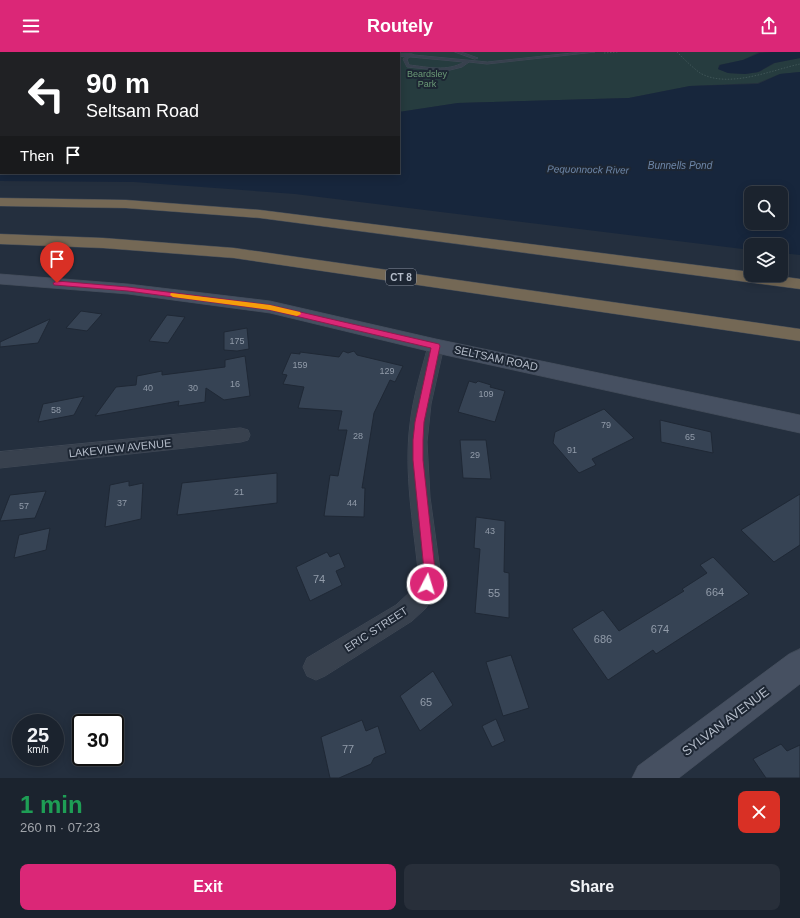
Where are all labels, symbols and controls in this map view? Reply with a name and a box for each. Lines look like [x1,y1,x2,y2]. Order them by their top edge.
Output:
icon: menu [20,15,42,37]
icon: share [758,15,780,37]
text: Routely [367,16,433,36]
icon: left [20,68,72,120]
text: 90 m [86,68,150,99]
park label: Beardsley Park [407,69,448,89]
text: Seltsam Road [86,101,199,121]
icon: arrive [62,144,84,166]
text: Then [20,147,54,164]
water label: Bunnells Pond [648,160,713,171]
water label: Pequonnock River [547,163,630,176]
map controls [744,186,788,282]
button: search [744,186,788,230]
button: layers [744,238,788,282]
pin [40,242,74,283]
icon: arrive [46,248,68,270]
road number: CT 8 [386,269,416,285]
house number: 175 [229,336,245,346]
street label: SELTSAM ROAD [453,343,539,373]
house number: 159 [292,360,308,370]
house number: 129 [379,366,395,376]
house number: 16 [230,379,240,389]
house number: 40 [143,383,153,393]
house number: 30 [188,383,198,393]
house number: 109 [478,389,494,399]
house number: 58 [51,405,61,415]
house number: 79 [601,420,611,430]
house number: 28 [353,431,363,441]
house number: 65 [685,432,695,442]
street label: LAKEVIEW AVENUE [68,437,172,459]
house number: 91 [567,445,577,455]
house number: 29 [470,450,480,460]
house number: 21 [234,487,244,497]
house number: 37 [117,498,127,508]
house number: 44 [347,498,357,508]
house number: 57 [19,501,29,511]
house number: 43 [485,526,495,536]
position arrow [406,563,448,605]
house number: 74 [313,573,325,585]
house number: 664 [706,586,724,598]
house number: 55 [488,587,500,599]
street label: ERIC STREET [342,604,410,654]
house number: 674 [651,623,669,635]
house number: 686 [594,633,612,645]
street label: SYLVAN AVENUE [679,684,772,759]
house number: 65 [420,696,432,708]
speed limit sign: 30 [72,714,124,766]
text: 25 [27,724,49,746]
house number: 77 [342,743,354,755]
text: km/h [27,744,49,755]
text: 1 min [20,791,83,818]
button: close [738,791,780,833]
text: 260 m · 07:23 [20,820,100,835]
button: Exit [20,864,396,910]
button: Share [404,864,780,910]

